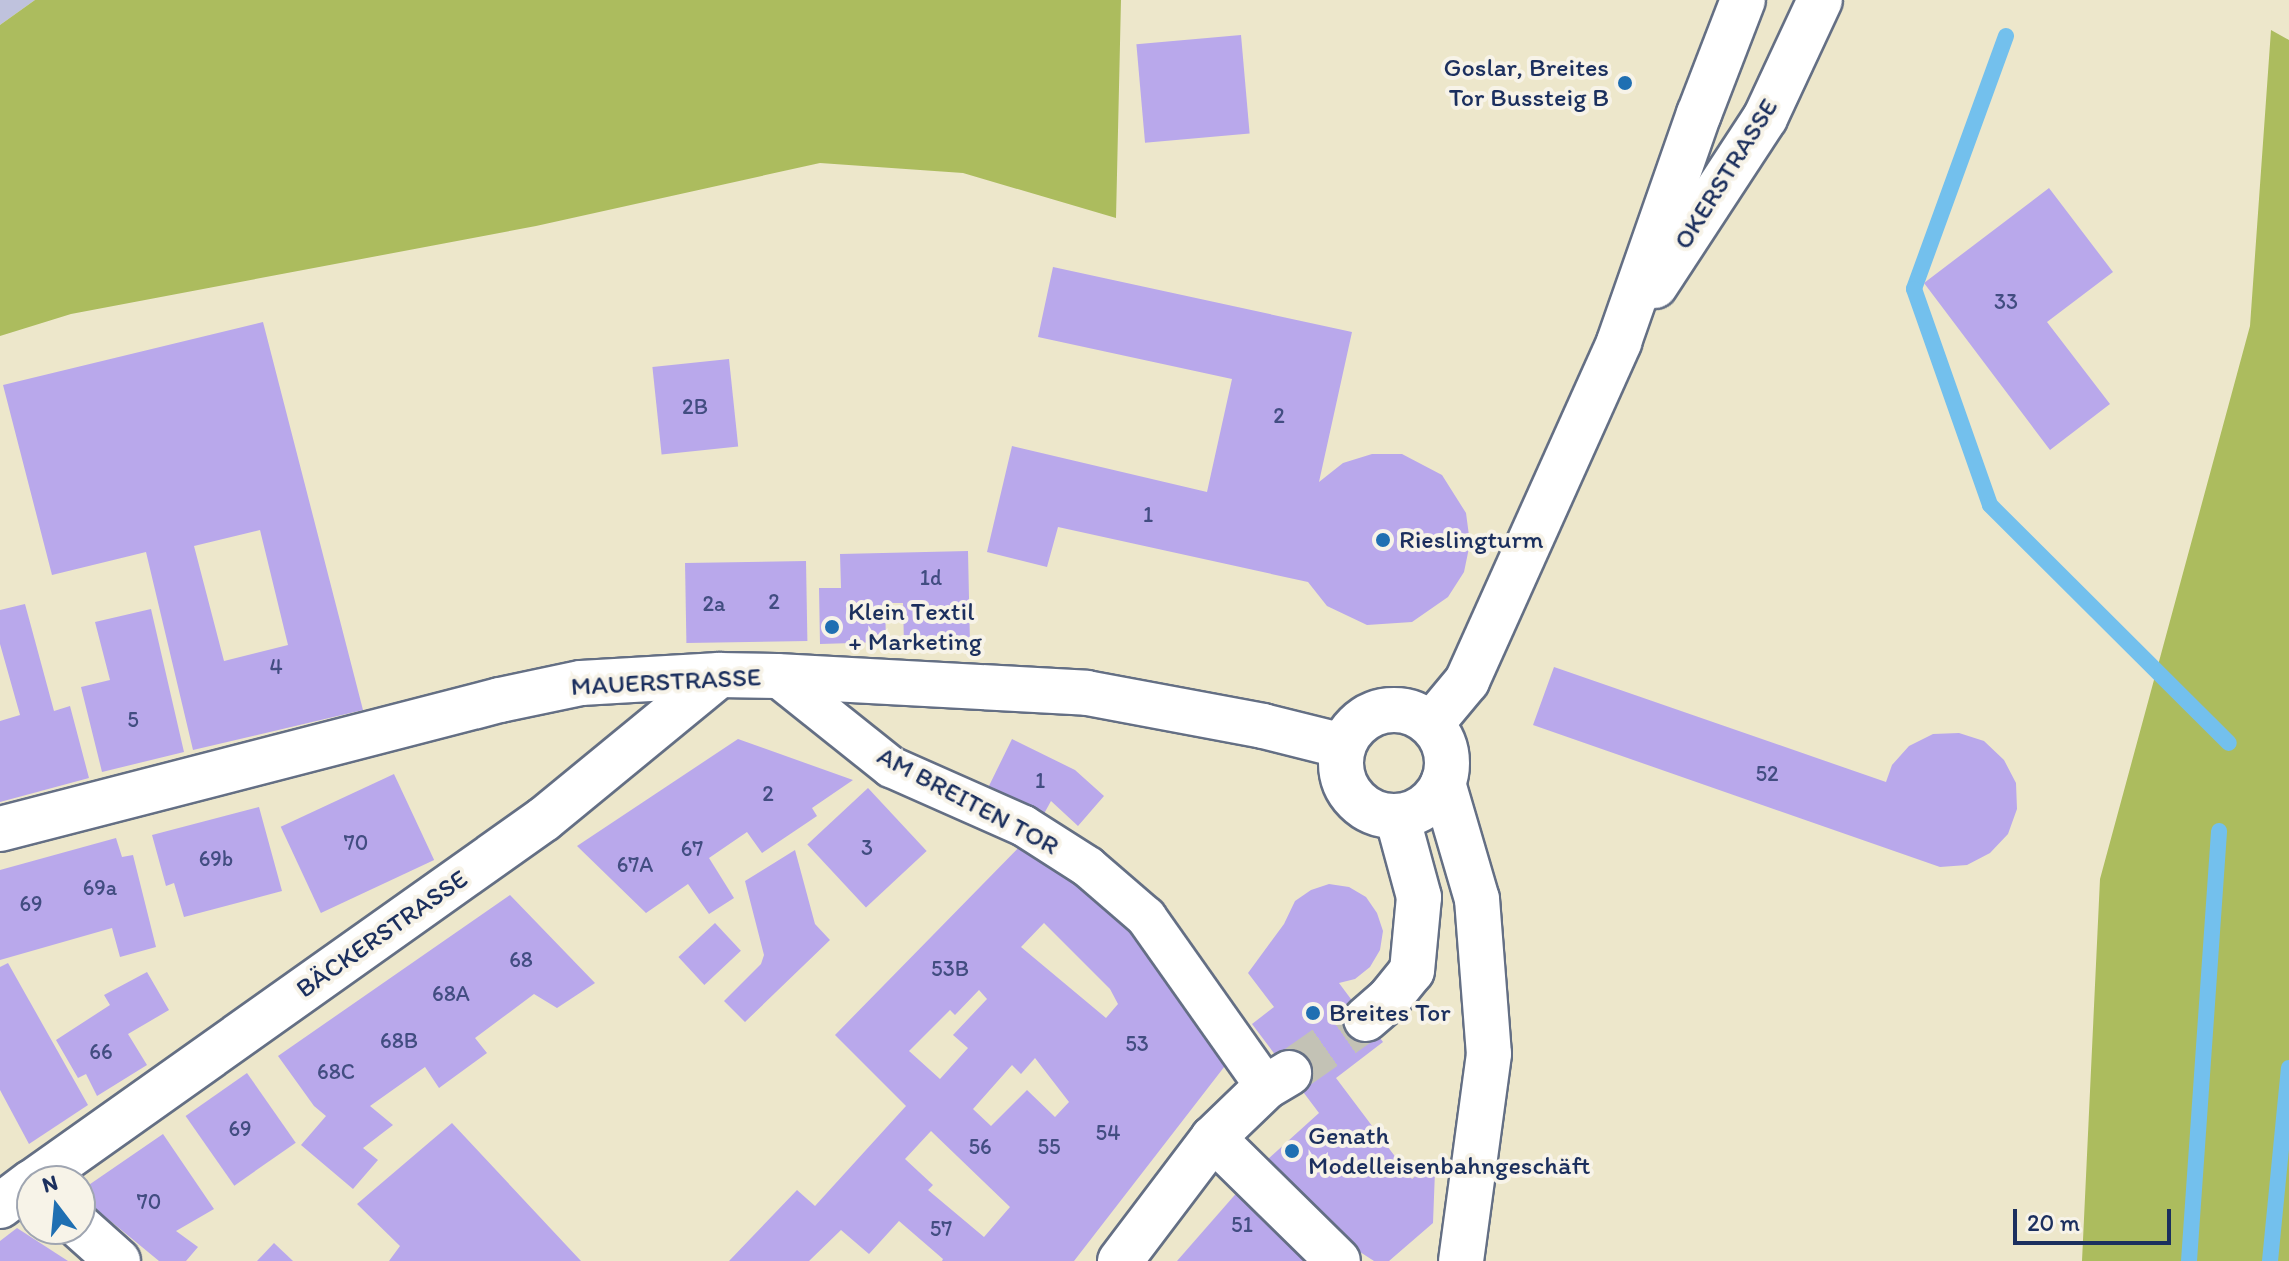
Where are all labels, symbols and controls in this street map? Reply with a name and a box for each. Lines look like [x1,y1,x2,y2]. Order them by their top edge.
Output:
place label: Goslar, Breites Tor Bussteig B [1444,52,1609,114]
marker: Goslar, Breites Tor Bussteig B [1616,74,1634,92]
street label: OKERSTRASSE [1667,93,1785,255]
house number: 33 [1994,289,2018,315]
house number: 2B [682,394,708,420]
house number: 2 [1273,403,1285,429]
house number: 1 [1143,502,1153,528]
place label: Rieslingturm [1399,524,1544,556]
marker: Rieslingturm [1374,531,1392,549]
house number: 1d [920,565,942,591]
house number: 2 [768,589,780,615]
house number: 2a [702,591,726,617]
place label: Klein Textil + Marketing [848,596,982,658]
marker: Klein Textil + Marketing [823,618,841,636]
house number: 4 [269,654,283,680]
street label: MAUERSTRASSE [570,661,762,703]
house number: 5 [127,707,139,733]
street label: AM BREITEN TOR [873,741,1063,861]
house number: 52 [1755,761,1779,787]
house number: 1 [1035,768,1045,794]
house number: 2 [762,781,774,807]
house number: 70 [344,830,368,856]
house number: 3 [861,835,873,861]
house number: 67 [681,836,703,862]
house number: 69b [199,846,233,872]
house number: 67A [617,852,653,878]
street label: BÄCKERSTRASSE [290,863,474,1005]
house number: 69a [83,875,117,901]
house number: 69 [19,891,43,917]
house number: 68 [509,947,533,973]
house number: 53B [931,956,969,982]
house number: 68A [432,981,470,1007]
place label: Breites Tor [1329,997,1451,1029]
marker: Breites Tor [1304,1004,1322,1022]
house number: 68B [380,1028,418,1054]
house number: 53 [1125,1031,1149,1057]
house number: 66 [89,1039,113,1065]
house number: 68C [317,1059,355,1085]
house number: 69 [228,1116,252,1142]
house number: 54 [1096,1120,1120,1146]
place label: Genath Modelleisenbahngeschäft [1308,1120,1591,1182]
house number: 56 [968,1134,992,1160]
house number: 55 [1037,1134,1061,1160]
marker: Genath Modelleisenbahngeschäft [1283,1142,1301,1160]
north arrow [16,1165,96,1245]
text: N [39,1168,61,1198]
house number: 70 [137,1189,161,1215]
scale bar [2017,1193,2175,1243]
text: 20 m [2027,1208,2080,1237]
house number: 51 [1231,1212,1253,1238]
house number: 57 [930,1216,952,1242]

